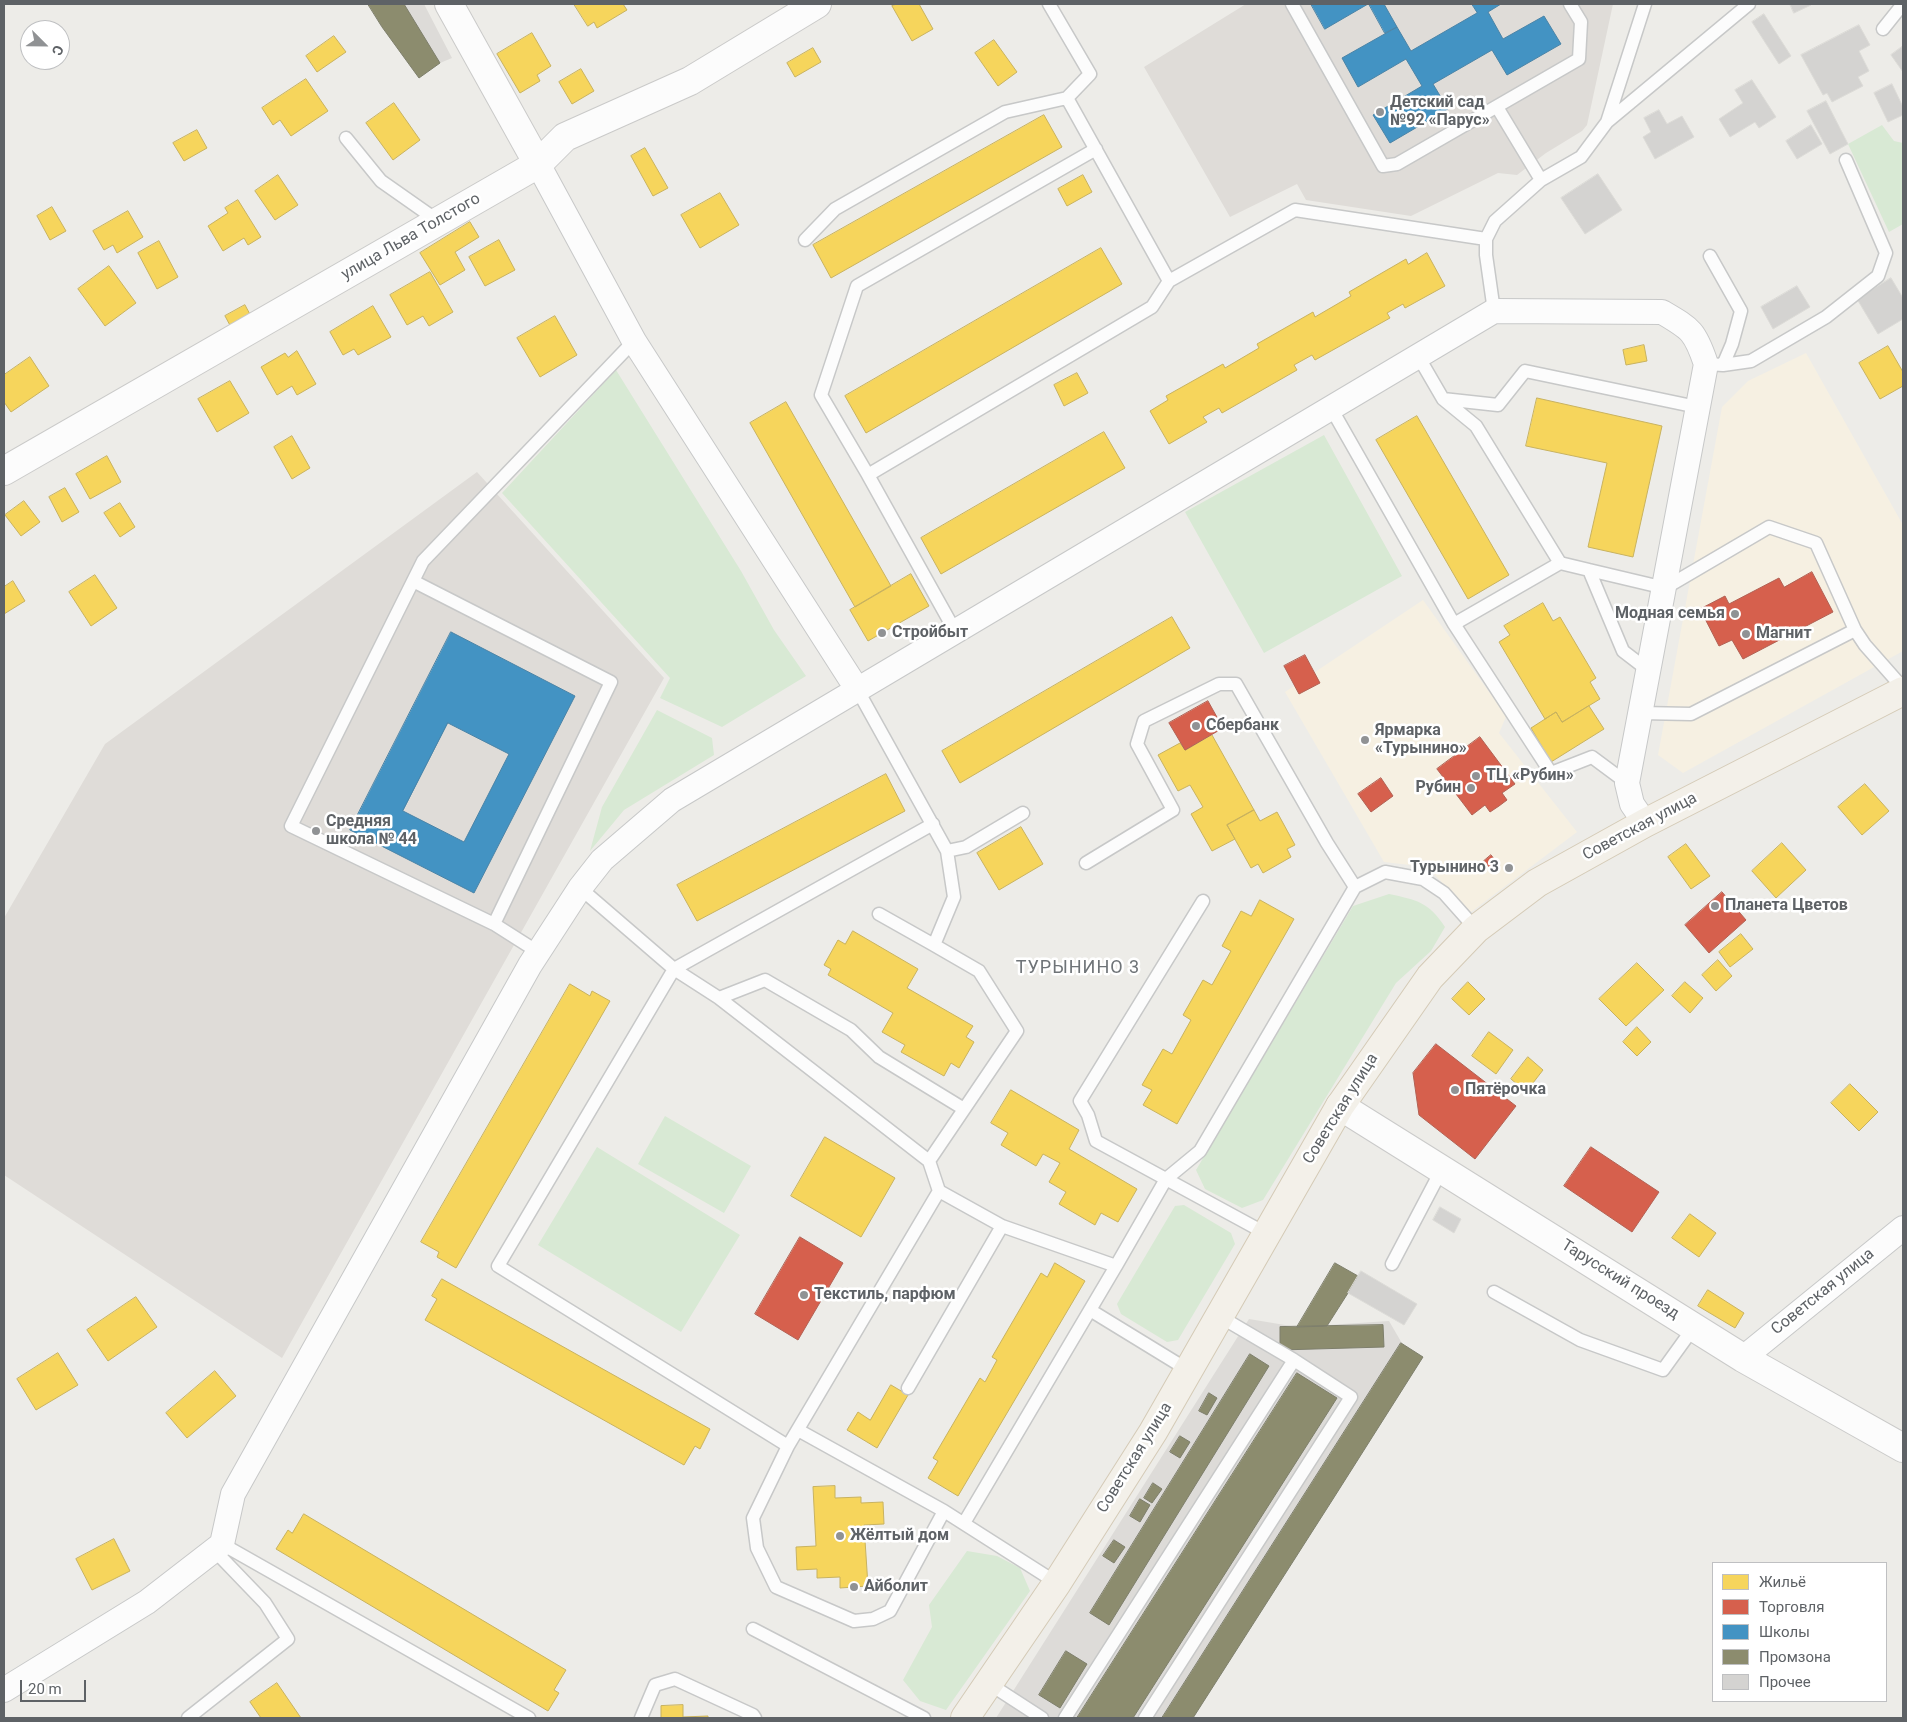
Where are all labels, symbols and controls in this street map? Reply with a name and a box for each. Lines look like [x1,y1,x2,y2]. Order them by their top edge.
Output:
north arrow [20,20,70,70]
text: С [49,43,67,58]
place label: Детский сад №92 «Парус» [1390,93,1490,131]
marker: Детский сад №92 «Парус» [1374,106,1386,118]
street label: улица Льва Толстого [338,189,484,285]
place label: Модная семья [1615,604,1725,624]
marker: Модная семья [1729,608,1741,620]
place label: Стройбыт [892,623,968,643]
place label: Магнит [1756,624,1812,644]
marker: Стройбыт [876,627,888,639]
marker: Магнит [1740,628,1752,640]
place label: Сбербанк [1206,716,1279,736]
marker: Сбербанк [1190,720,1202,732]
place label: Ярмарка «Турынино» [1375,721,1467,759]
marker: Ярмарка «Турынино» [1359,734,1371,746]
place label: ТЦ «Рубин» [1486,766,1574,786]
marker: ТЦ «Рубин» [1470,770,1482,782]
place label: Рубин [1415,778,1461,798]
marker: Рубин [1465,782,1477,794]
street label: Советская улица [1580,789,1700,865]
place label: Средняя школа № 44 [326,812,417,850]
marker: Средняя школа № 44 [310,825,322,837]
place label: Турынино 3 [1410,858,1499,878]
marker: Турынино 3 [1503,862,1515,874]
place label: Планета Цветов [1725,896,1848,916]
marker: Планета Цветов [1709,900,1721,912]
district label: ТУРЫНИНО 3 [1015,957,1141,979]
street label: Советская улица [1299,1050,1383,1168]
place label: Пятёрочка [1465,1080,1546,1100]
marker: Пятёрочка [1449,1084,1461,1096]
street label: Тарусский проезд [1558,1236,1682,1324]
street label: Советская улица [1768,1245,1878,1339]
place label: Текстиль, парфюм [814,1285,956,1305]
marker: Текстиль, парфюм [798,1289,810,1301]
street label: Советская улица [1093,1399,1177,1517]
place label: Жёлтый дом [850,1526,949,1546]
marker: Жёлтый дом [834,1530,846,1542]
legend [1712,1562,1887,1702]
text: Жильё [1759,1573,1806,1591]
place label: Айболит [864,1577,928,1597]
marker: Айболит [848,1581,860,1593]
text: Торговля [1759,1598,1824,1616]
text: Школы [1759,1623,1810,1641]
text: Промзона [1759,1648,1831,1666]
scale bar [22,1670,89,1702]
text: Прочее [1759,1673,1811,1691]
text: 20 m [28,1680,62,1698]

